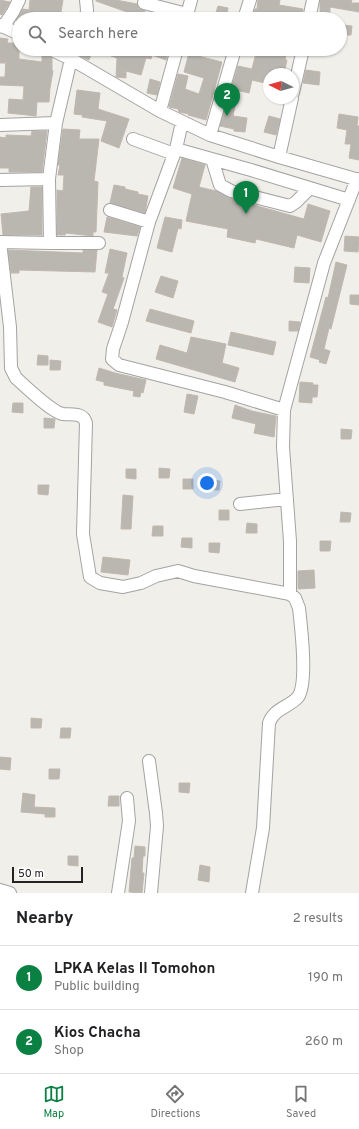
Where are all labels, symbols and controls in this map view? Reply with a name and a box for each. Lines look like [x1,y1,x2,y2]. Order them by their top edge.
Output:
search box [12,12,347,56]
icon: search [26,23,48,45]
text: Search here [58,25,138,44]
north arrow [263,68,299,104]
pin: 2 [214,83,240,116]
pin: 1 [233,181,259,214]
your location [197,473,217,493]
scale bar [12,865,83,884]
text: 50 m [18,867,44,881]
text: Nearby [16,908,73,930]
text: 2 results [293,911,343,927]
text: LPKA Kelas II Tomohon [54,960,215,979]
text: 1 [26,970,32,986]
text: 190 m [308,970,343,986]
text: Public building [54,979,140,995]
text: Kios Chacha [54,1024,141,1043]
text: 2 [25,1034,33,1050]
text: 260 m [305,1034,343,1050]
text: Shop [54,1043,84,1059]
tab: Map [43,1083,65,1121]
tab: Directions [150,1083,200,1121]
tab: Saved [286,1083,316,1121]

